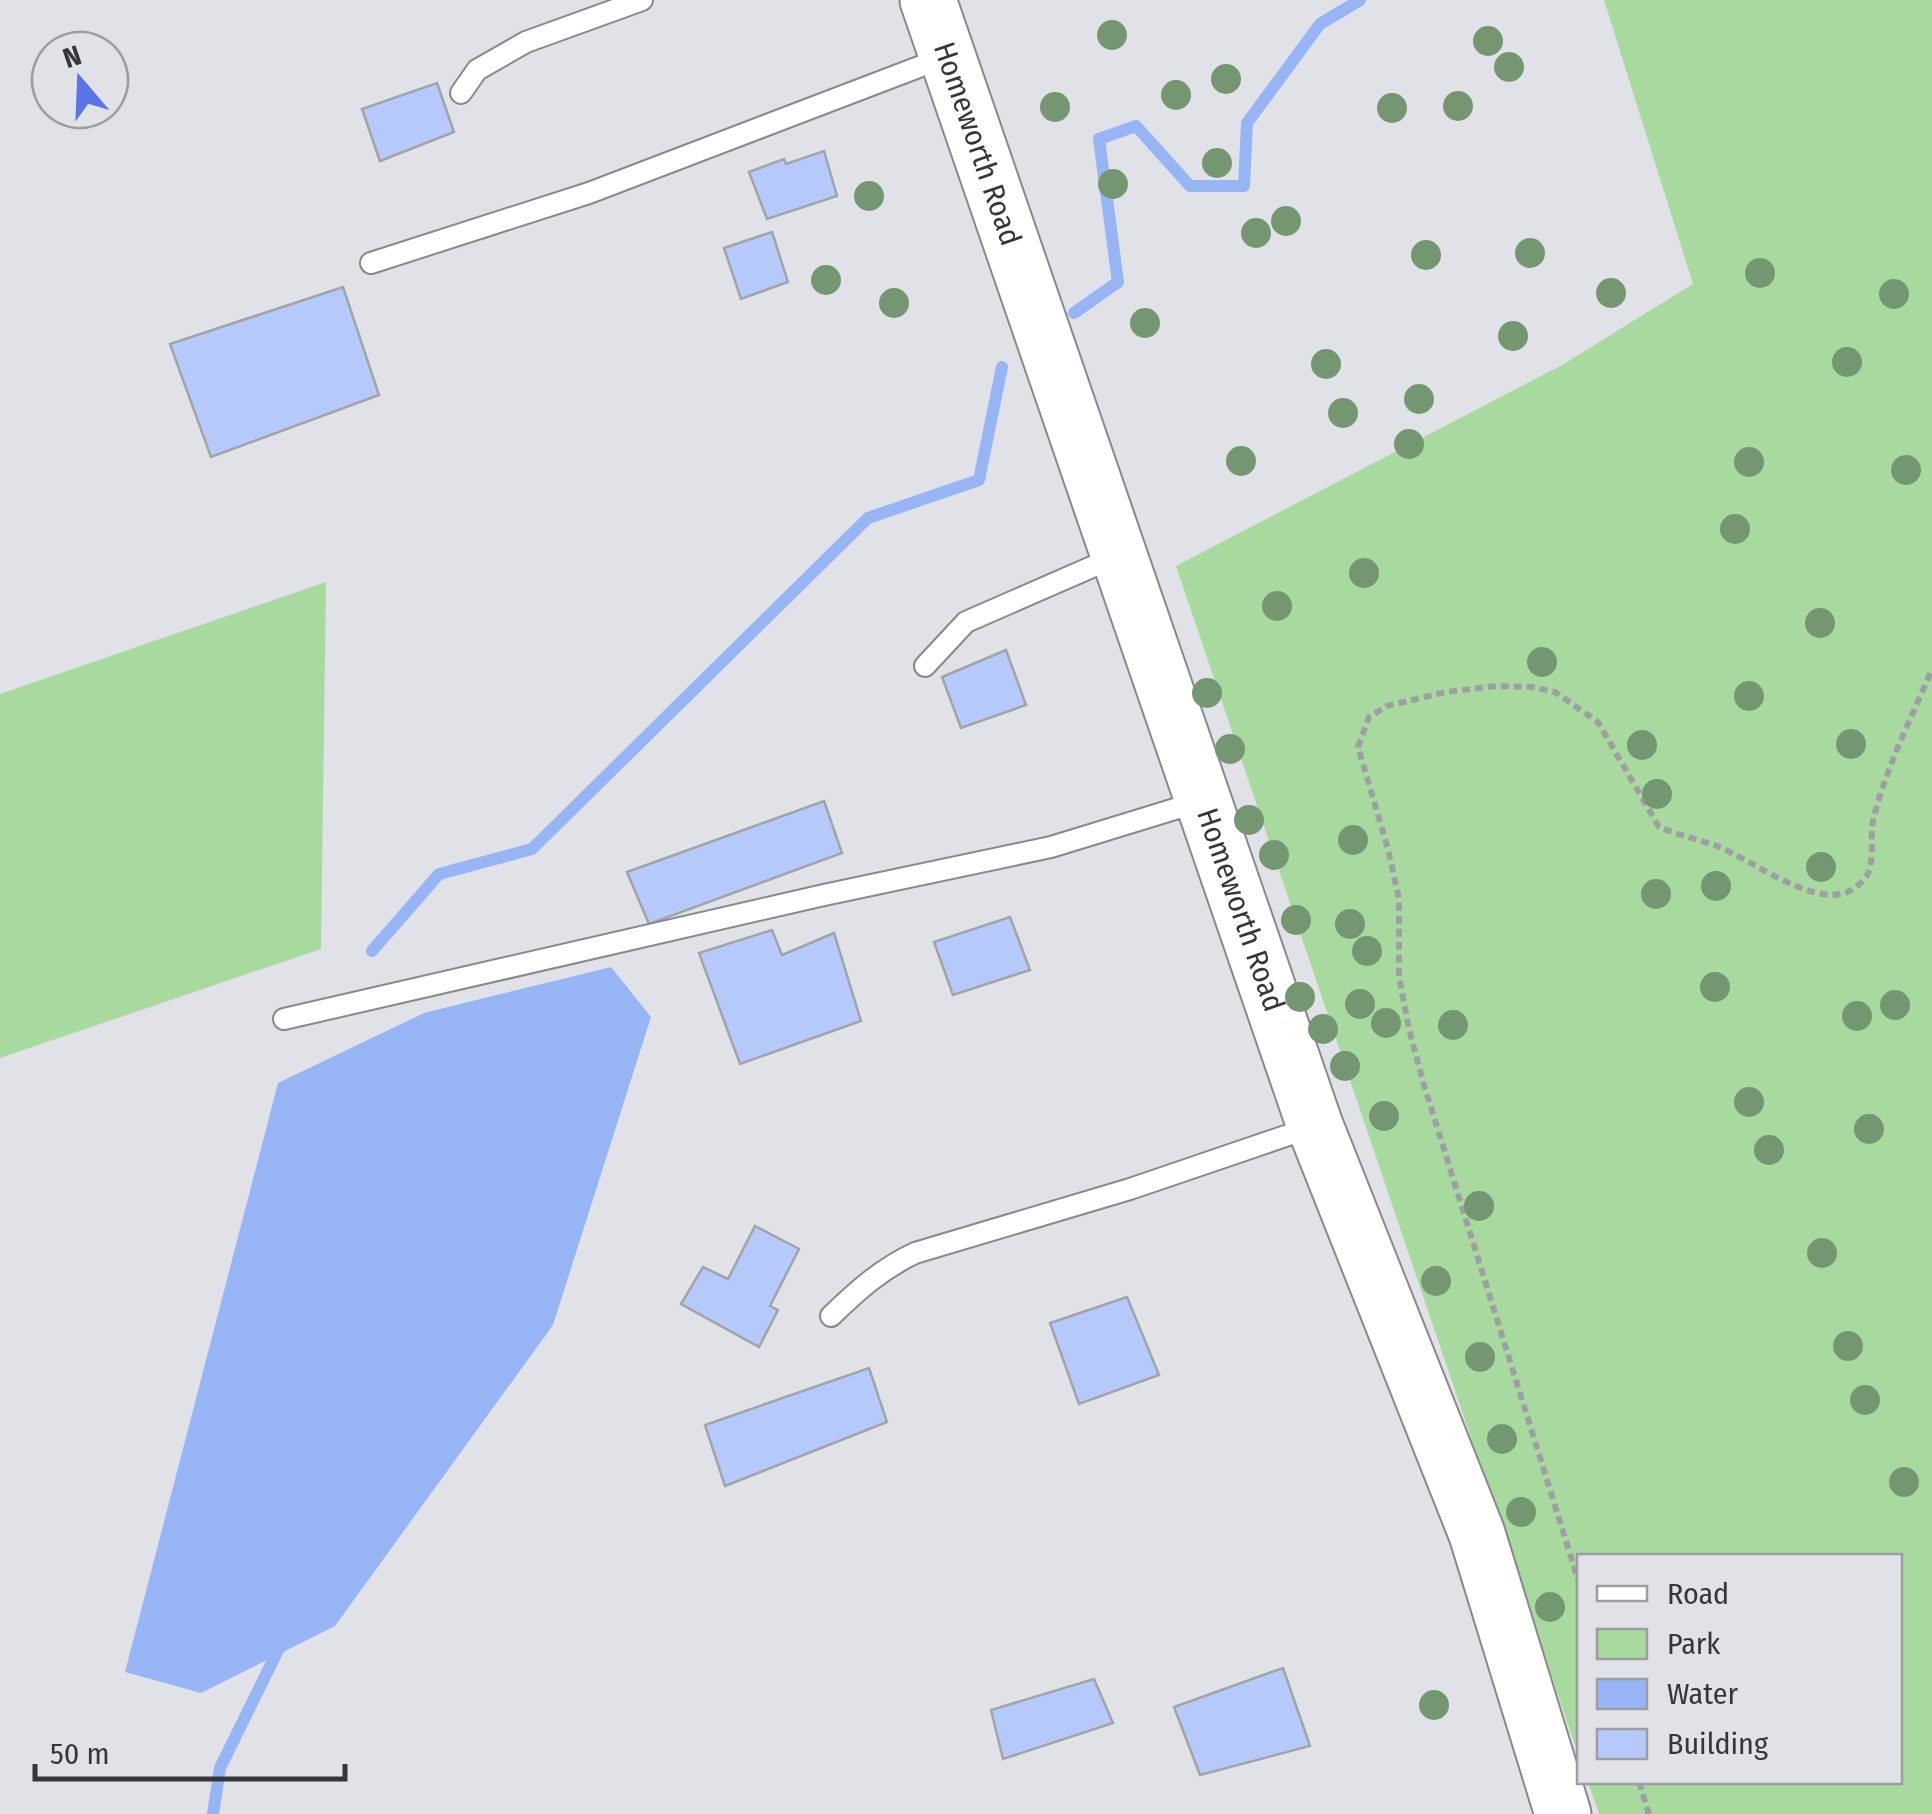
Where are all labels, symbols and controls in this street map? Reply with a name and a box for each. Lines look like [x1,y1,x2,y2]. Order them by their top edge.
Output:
north arrow [30,30,130,130]
street label: Homeworth Road [926,37,1029,250]
text: N [59,39,85,75]
street label: Homeworth Road [1189,803,1292,1016]
legend [1577,1554,1902,1784]
text: Road [1667,1576,1729,1612]
text: Park [1667,1626,1720,1662]
text: Water [1667,1676,1738,1712]
scale bar [35,1719,345,1781]
text: Building [1667,1726,1769,1762]
text: 50 m [50,1736,110,1772]

